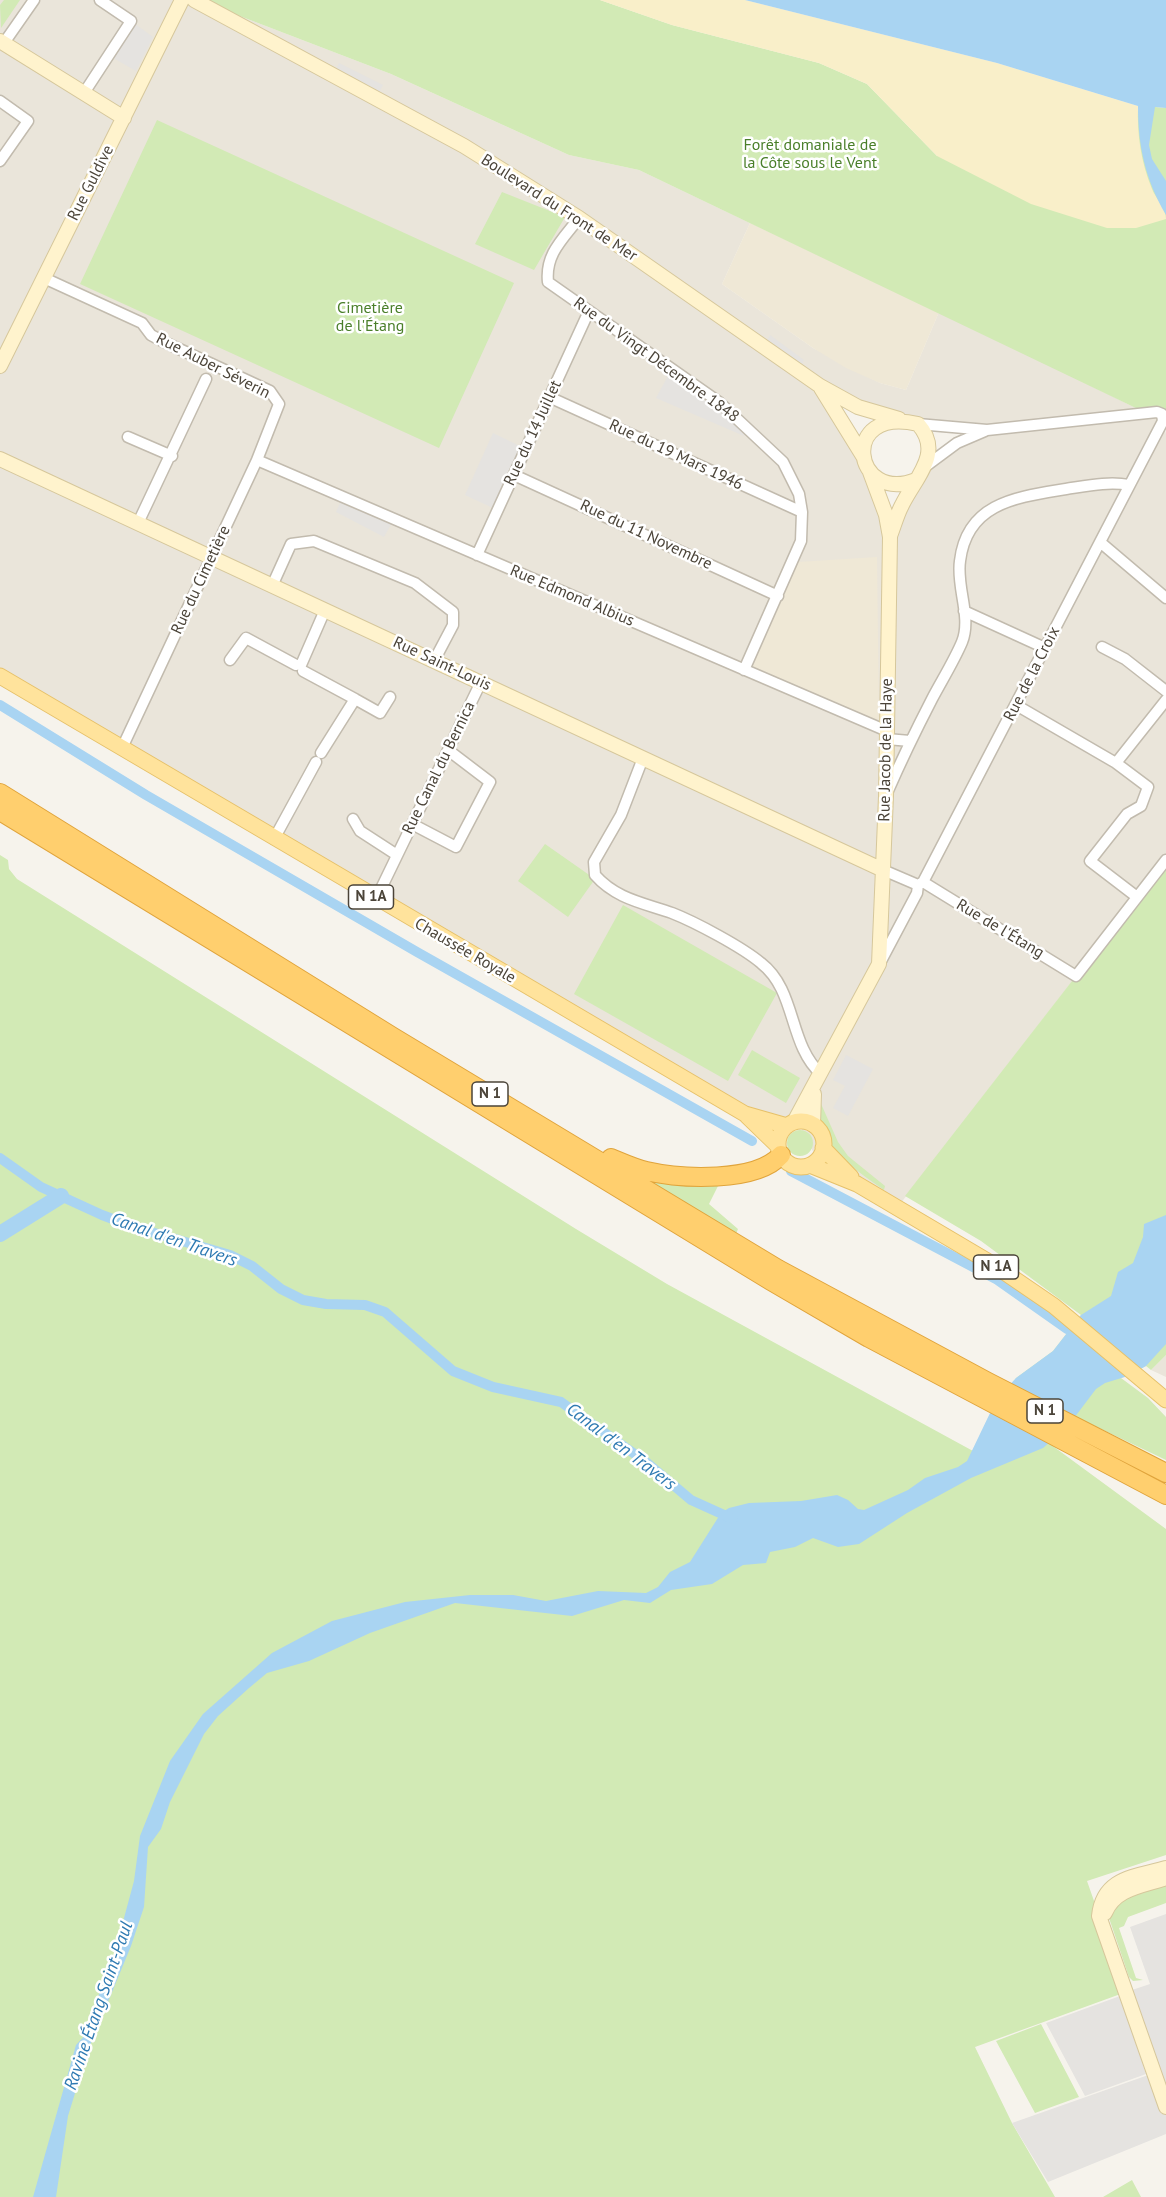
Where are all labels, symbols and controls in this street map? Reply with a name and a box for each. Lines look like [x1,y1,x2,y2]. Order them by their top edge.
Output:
park label: Forêt domaniale de la Côte sous le Vent [743,135,877,173]
street label: Rue Guldive [64,142,118,224]
street label: Boulevard du Front de Mer [477,150,641,266]
street label: Rue du Vingt Décembre 1848 [569,293,743,427]
park label: Cimetière de l'Étang [336,298,404,336]
street label: Rue Auber Séverin [153,329,273,403]
street label: Rue du 14 Juillet [500,377,566,489]
street label: Rue du 19 Mars 1946 [606,416,746,494]
street label: Rue du 11 Novembre [577,496,715,574]
street label: Rue du Cimetière [167,523,235,637]
street label: Rue Edmond Albius [507,561,637,631]
street label: Rue de la Croix [1000,623,1064,725]
street label: Rue Saint-Louis [390,633,494,695]
street label: Rue Jacob de la Haye [875,678,897,822]
street label: Rue Canal du Bernica [398,698,480,838]
road number: N 1A [348,885,394,909]
street label: Rue de l'Étang [953,895,1047,963]
street label: Chaussée Royale [411,914,519,988]
road number: N 1 [472,1082,508,1106]
water label: Canal d'en Travers [108,1208,240,1272]
road number: N 1A [974,1255,1018,1279]
water label: Canal d'en Travers [562,1399,680,1495]
road number: N 1 [1027,1399,1063,1423]
water label: Ravine Étang Saint-Paul [60,1919,138,2093]

